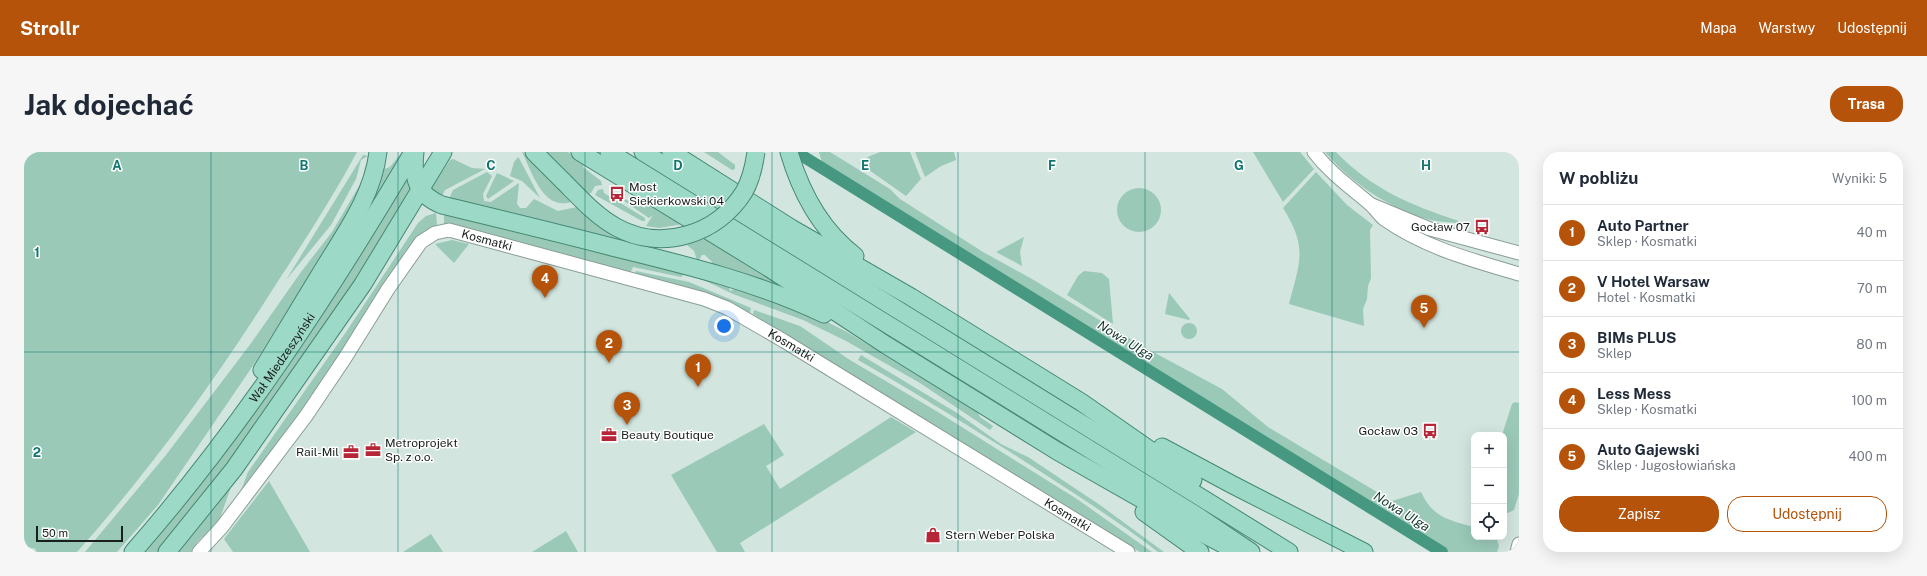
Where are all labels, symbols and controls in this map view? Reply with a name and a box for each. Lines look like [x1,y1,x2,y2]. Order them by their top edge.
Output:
text: Strollr [20,17,79,39]
text: Mapa [1700,20,1736,36]
text: Warstwy [1758,20,1815,36]
text: Udostępnij [1837,20,1907,36]
button: Trasa [1830,86,1903,122]
text: Jak dojechać [24,88,194,121]
text: A [112,158,122,173]
text: B [300,158,309,173]
text: C [486,158,496,173]
text: D [673,158,683,173]
text: E [861,158,869,173]
text: F [1048,158,1056,173]
text: G [1234,158,1244,173]
text: H [1421,158,1431,173]
text: W pobliżu [1559,168,1638,188]
text: Wyniki: 5 [1832,171,1887,186]
place label: Most Siekierkowski 04 [629,180,724,208]
bus stop icon: Most Siekierkowski 04 [608,185,626,203]
text: Auto Partner [1597,217,1689,234]
bus stop icon: Gocław 07 [1473,218,1491,236]
place label: Gocław 07 [1411,220,1470,234]
text: 1 [1569,225,1575,240]
text: 40 m [1856,225,1887,240]
street label: Kosmatki [460,227,514,254]
text: Sklep · Kosmatki [1597,234,1697,249]
text: 1 [34,245,40,260]
pin: 4 [532,265,558,298]
text: V Hotel Warsaw [1597,273,1710,290]
text: 2 [1568,281,1576,296]
text: 70 m [1857,281,1887,296]
text: Hotel · Kosmatki [1597,290,1695,305]
pin: 5 [1411,295,1437,328]
street label: Wał Miedzeszyński [247,310,318,405]
your location [714,316,734,336]
water label: Nowa Ulga [1095,317,1157,364]
street label: Kosmatki [765,326,817,365]
text: BIMs PLUS [1597,329,1676,346]
pin: 2 [596,330,622,363]
text: 3 [1568,337,1576,352]
text: 80 m [1856,337,1887,352]
text: Sklep [1597,346,1632,361]
pin: 1 [685,354,711,387]
text: Less Mess [1597,385,1671,402]
pin: 3 [614,392,640,425]
text: 4 [1568,393,1576,408]
text: 100 m [1851,393,1887,408]
text: Sklep · Kosmatki [1597,402,1697,417]
bus stop icon: Gocław 03 [1421,422,1439,440]
place label: Gocław 03 [1358,424,1418,438]
office icon: Beauty Boutique [600,426,618,444]
place label: Beauty Boutique [621,428,714,442]
map controls [1471,432,1507,540]
button: + [1471,432,1507,468]
place label: Metroprojekt Sp. z o.o. [385,436,458,464]
office icon: Metroprojekt Sp. z o.o. [364,441,382,459]
text: Auto Gajewski [1597,441,1699,458]
office icon: Rail-Mil [342,443,360,461]
text: 2 [33,445,41,460]
place label: Rail-Mil [296,445,339,459]
text: 5 [1568,449,1576,464]
text: 400 m [1849,449,1887,464]
text: Sklep · Jugosłowiańska [1597,458,1736,473]
button: − [1471,468,1507,504]
water label: Nowa Ulga [1371,488,1433,535]
street label: Kosmatki [1042,495,1093,534]
button: Zapisz [1559,496,1719,532]
button: Udostępnij [1727,496,1887,532]
button: locate [1471,504,1507,540]
scale bar [36,524,123,543]
shop icon: Stern Weber Polska [924,526,942,544]
text: 50 m [42,527,68,539]
place label: Stern Weber Polska [945,528,1055,542]

